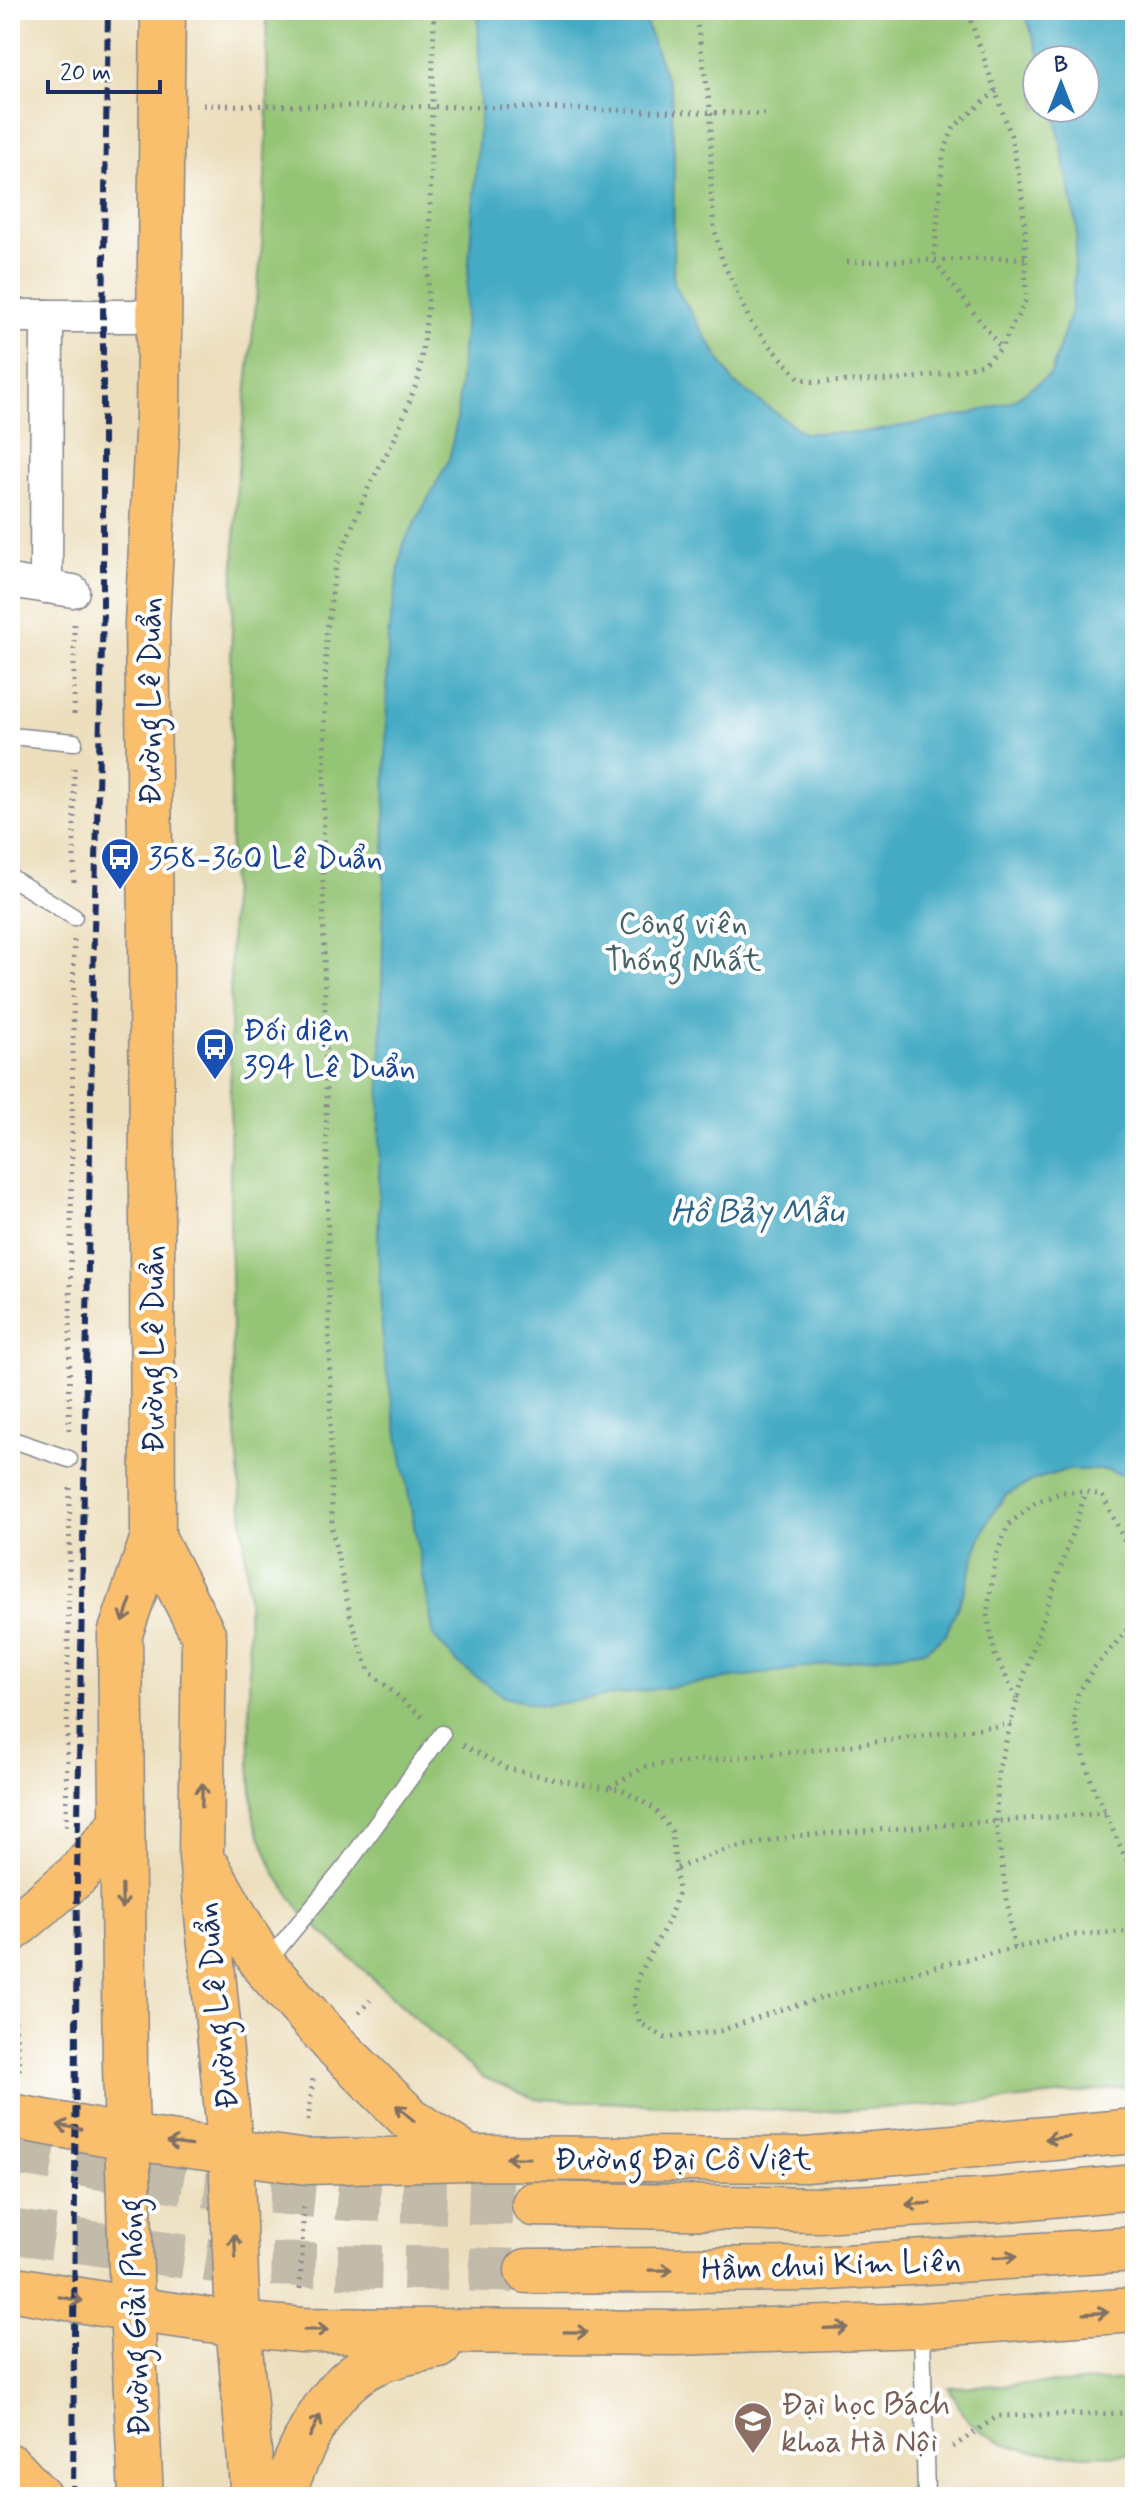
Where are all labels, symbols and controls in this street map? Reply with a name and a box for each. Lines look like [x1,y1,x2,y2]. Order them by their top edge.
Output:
scale bar [48,44,160,94]
north arrow [1021,44,1101,124]
text: B [1054,52,1068,80]
text: 20 m [60,58,111,89]
street label: Đường Lê Duẩn [130,597,175,805]
bus stop icon: 358-360 Lê Duẩn [99,836,141,891]
place label: 358-360 Lê Duẩn [148,838,383,880]
park label: Công viên Thống Nhất [605,903,762,985]
place label: Đối diện 394 Lê Duẩn [243,1010,416,1089]
bus stop icon: Đối diện 394 Lê Duẩn [194,1026,236,1081]
water label: Hồ Bảy Mẫu [671,1190,845,1235]
street label: Đường Lê Duẩn [133,1245,178,1453]
one-way arrow [119,1598,134,1623]
one-way arrow [194,1782,210,1809]
one-way arrow [115,1883,130,1910]
street label: Đường Lê Duẩn [186,1900,253,2111]
one-way arrow [396,2105,416,2123]
one-way arrow [56,2119,82,2134]
one-way arrow [1044,2131,1071,2146]
one-way arrow [167,2136,192,2151]
street label: Đường Đại Cồ Việt [555,2139,812,2184]
one-way arrow [505,2150,532,2166]
street label: Đường Giải Phóng [111,2197,164,2437]
one-way arrow [905,2197,932,2212]
one-way arrow [227,2233,242,2260]
street label: Hầm chui Kim Liên [700,2240,962,2292]
one-way arrow [991,2249,1018,2264]
one-way arrow [647,2262,674,2278]
one-way arrow [58,2292,83,2307]
one-way arrow [1082,2305,1109,2320]
one-way arrow [822,2320,849,2335]
one-way arrow [302,2322,329,2338]
one-way arrow [562,2324,589,2340]
place label: Đại học Bách khoa Hà Nội [781,2384,950,2463]
school or university icon: Đại học Bách khoa Hà Nội [732,2400,774,2455]
one-way arrow [307,2415,323,2439]

